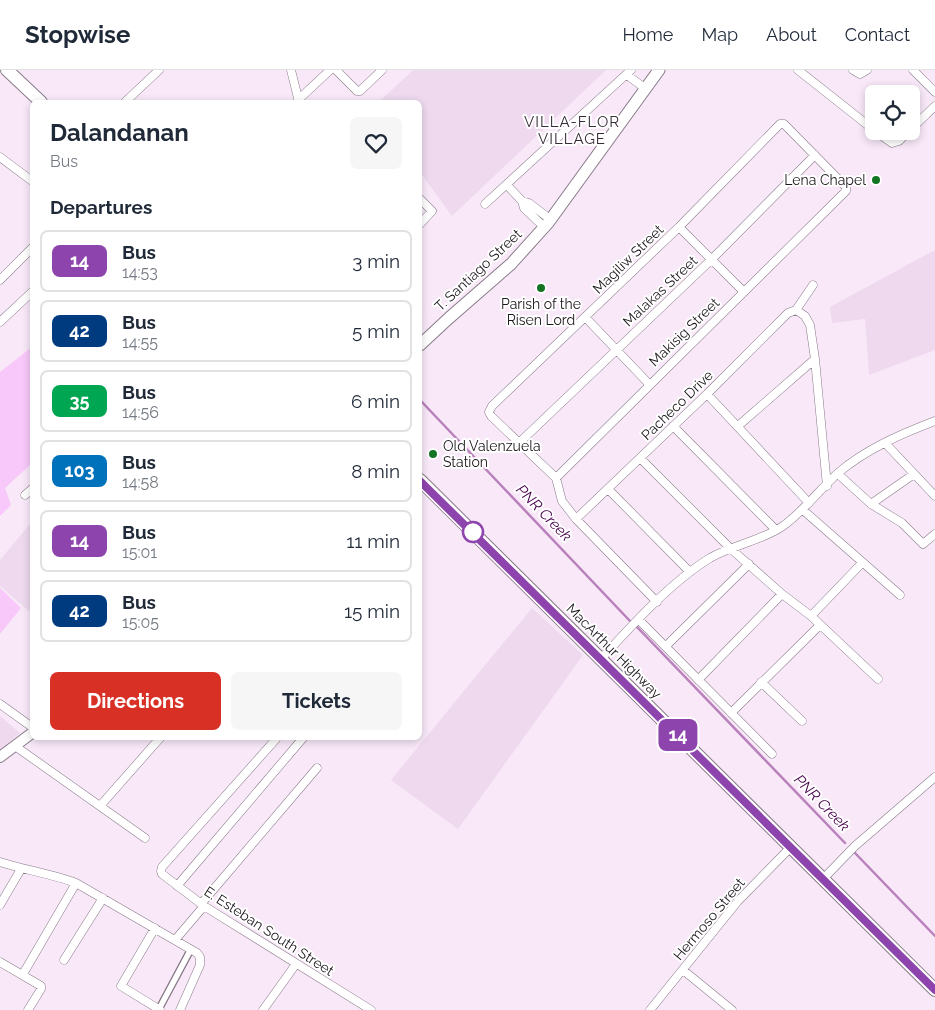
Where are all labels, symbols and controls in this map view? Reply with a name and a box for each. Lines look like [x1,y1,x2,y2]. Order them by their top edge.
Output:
text: Stopwise [25,20,130,49]
text: Home [622,24,673,45]
text: Map [701,24,738,45]
text: About [766,24,817,45]
text: Contact [845,24,910,45]
map controls [865,85,920,140]
button: locate [865,85,920,140]
district label: VILLA-FLOR VILLAGE [524,113,620,148]
button: heart [350,117,402,169]
text: Dalandanan [50,118,189,147]
text: Bus [50,152,78,171]
place label: Lena Chapel [784,172,866,188]
marker: Lena Chapel [870,174,882,186]
text: Departures [50,196,152,218]
street label: Magiliw Street [589,221,667,297]
street label: T. Santiago Street [431,225,525,314]
text: Bus [122,241,156,263]
text: 14 [70,250,89,271]
text: 3 min [352,250,400,272]
street label: Malakas Street [620,252,701,329]
text: 14:53 [122,263,158,282]
marker: Parish of the Risen Lord [535,282,547,294]
street label: Makisig Street [646,294,723,369]
place label: Parish of the Risen Lord [501,296,581,328]
text: Bus [122,311,156,333]
text: 42 [69,320,90,341]
text: 5 min [352,320,400,342]
text: 14:55 [122,333,158,352]
street label: Pacheco Drive [638,367,716,443]
text: Bus [122,381,156,403]
text: 35 [69,390,90,411]
text: 6 min [351,390,400,412]
text: 14:56 [122,403,159,422]
place label: Old Valenzuela Station [443,438,541,470]
marker: Old Valenzuela Station [427,448,439,460]
text: Bus [122,451,156,473]
text: 103 [65,460,95,481]
text: 8 min [351,460,400,482]
text: 14:58 [122,473,159,492]
water label: PNR Creek [512,481,576,545]
text: Bus [122,521,156,543]
unlabelled marker [462,521,484,543]
text: 14 [70,530,89,551]
text: 11 min [346,530,400,552]
text: 15:01 [122,543,157,562]
text: Bus [122,591,156,613]
text: 42 [69,600,90,621]
text: 15 min [344,600,400,622]
street label: MacArthur Highway [563,600,665,702]
text: 15:05 [122,613,159,632]
button: Directions [50,672,221,730]
button: Tickets [231,672,402,730]
line badge: 14 [656,719,700,751]
text: 14 [668,724,688,745]
water label: PNR Creek [790,771,854,835]
street label: Hermoso Street [670,875,748,963]
street label: E. Esteban South Street [201,883,337,979]

